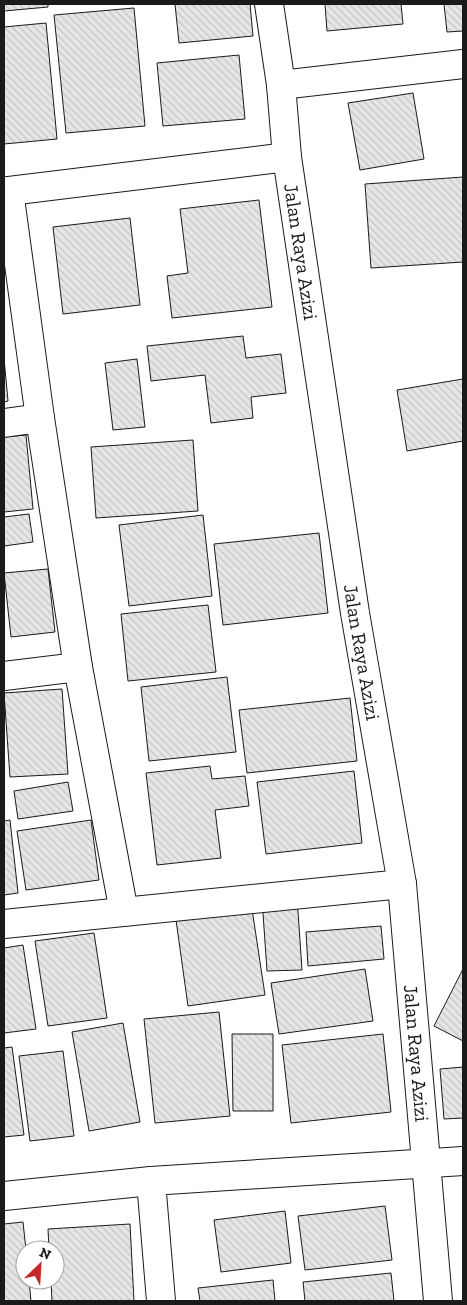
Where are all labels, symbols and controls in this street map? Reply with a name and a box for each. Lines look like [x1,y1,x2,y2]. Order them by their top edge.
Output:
street label: Jalan Raya Azizi [279,182,323,322]
street label: Jalan Raya Azizi [339,583,385,722]
street label: Jalan Raya Azizi [399,984,435,1123]
north arrow [15,1240,65,1290]
text: N [37,1244,54,1264]

